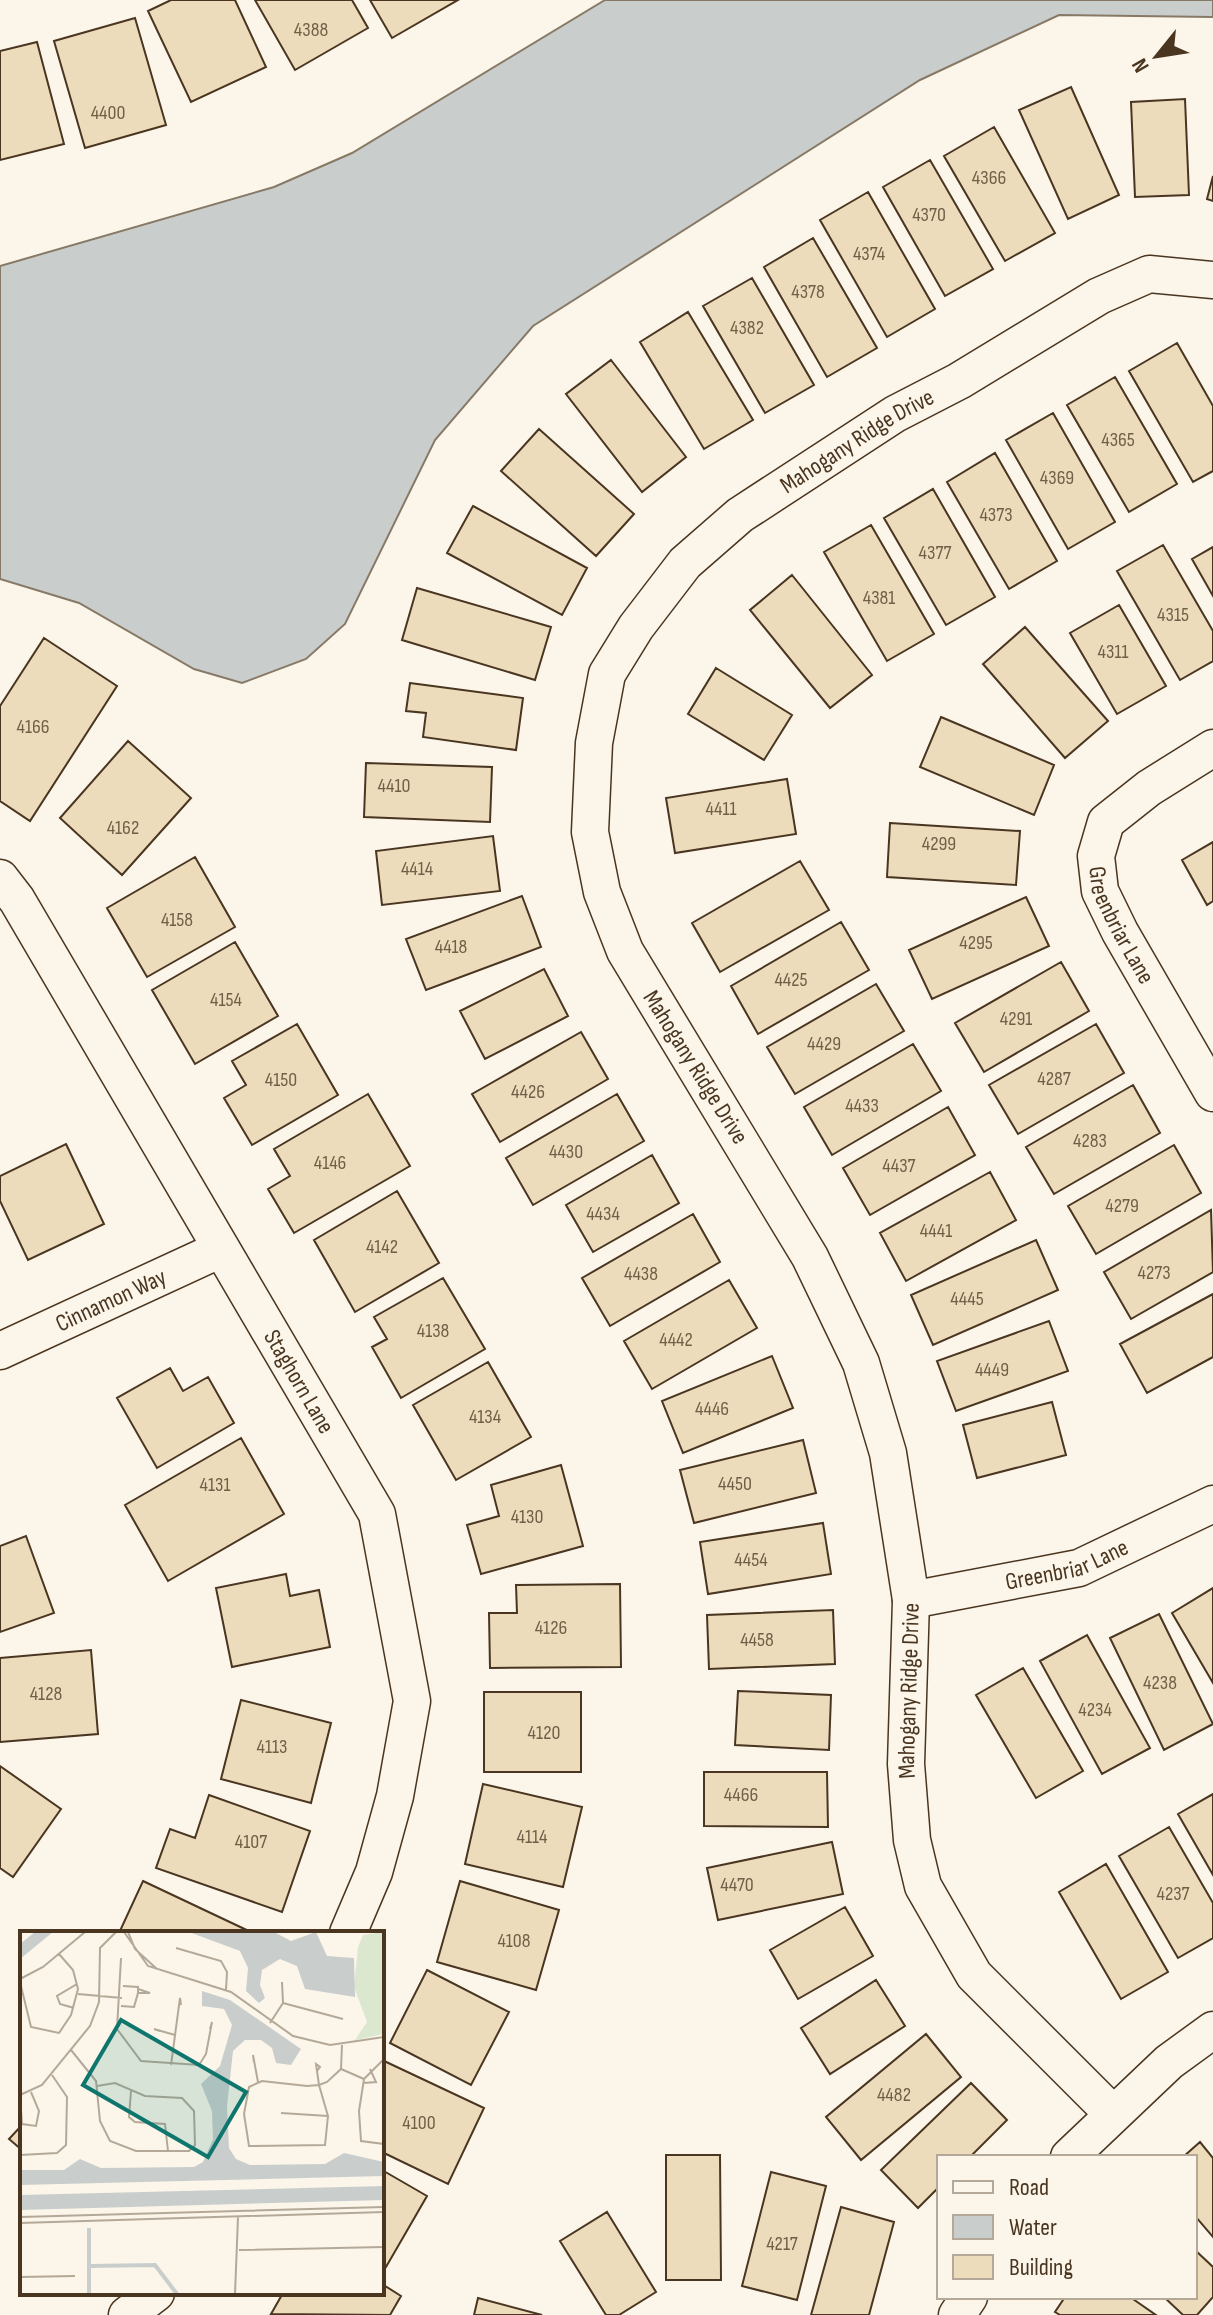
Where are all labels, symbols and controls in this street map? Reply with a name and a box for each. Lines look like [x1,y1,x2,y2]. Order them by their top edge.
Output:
north arrow [1117,16,1197,96]
house number: 4388 [294,18,328,42]
text: N [1126,53,1156,77]
house number: 4400 [91,101,125,125]
house number: 4366 [972,166,1006,190]
house number: 4370 [912,203,946,227]
house number: 4374 [853,242,885,266]
house number: 4378 [791,280,825,304]
house number: 4382 [730,316,764,340]
street label: Mahogany Ridge Drive [775,382,939,500]
house number: 4365 [1101,428,1135,452]
house number: 4369 [1040,466,1074,490]
house number: 4373 [979,503,1013,527]
house number: 4377 [919,541,951,565]
house number: 4381 [863,586,895,610]
house number: 4315 [1157,603,1189,627]
house number: 4311 [1098,640,1128,664]
house number: 4166 [17,715,49,739]
house number: 4410 [378,774,410,798]
house number: 4411 [706,797,736,821]
house number: 4162 [107,816,139,840]
house number: 4299 [922,832,956,856]
house number: 4414 [401,857,433,881]
street label: Greenbriar Lane [1082,865,1161,989]
house number: 4158 [161,908,193,932]
house number: 4295 [959,931,993,955]
house number: 4418 [435,935,467,959]
house number: 4425 [774,968,808,992]
street label: Mahogany Ridge Drive [637,985,754,1150]
house number: 4154 [210,988,242,1012]
house number: 4291 [1000,1007,1032,1031]
house number: 4429 [807,1032,841,1056]
house number: 4287 [1037,1067,1071,1091]
house number: 4150 [265,1068,297,1092]
house number: 4426 [511,1080,545,1104]
house number: 4433 [845,1094,879,1118]
house number: 4283 [1073,1129,1107,1153]
house number: 4430 [549,1140,583,1164]
house number: 4146 [314,1151,346,1175]
house number: 4437 [882,1154,916,1178]
house number: 4279 [1105,1194,1139,1218]
house number: 4434 [586,1202,620,1226]
house number: 4441 [920,1219,952,1243]
house number: 4142 [366,1235,398,1259]
house number: 4273 [1137,1261,1171,1285]
street label: Cinnamon Way [51,1262,171,1338]
house number: 4438 [624,1262,658,1286]
house number: 4445 [950,1287,984,1311]
house number: 4138 [417,1319,449,1343]
street label: Staghorn Lane [257,1325,341,1439]
house number: 4442 [659,1328,693,1352]
house number: 4449 [975,1358,1009,1382]
house number: 4446 [695,1397,729,1421]
house number: 4134 [469,1405,501,1429]
house number: 4450 [718,1472,752,1496]
house number: 4131 [200,1473,230,1497]
house number: 4130 [511,1505,543,1529]
street label: Greenbriar Lane [1003,1533,1133,1597]
house number: 4454 [734,1548,768,1572]
street label: Mahogany Ridge Drive [892,1602,926,1780]
house number: 4126 [535,1616,567,1640]
house number: 4458 [740,1628,774,1652]
house number: 4238 [1143,1671,1177,1695]
house number: 4128 [30,1682,62,1706]
house number: 4234 [1078,1698,1112,1722]
house number: 4120 [528,1721,560,1745]
house number: 4113 [257,1735,287,1759]
house number: 4466 [724,1783,758,1807]
house number: 4114 [517,1825,547,1849]
house number: 4107 [235,1830,267,1854]
house number: 4470 [720,1873,754,1897]
house number: 4237 [1156,1882,1190,1906]
house number: 4108 [497,1929,531,1953]
inset map [20,1931,384,2295]
house number: 4482 [877,2083,911,2107]
house number: 4100 [402,2111,436,2135]
legend [937,2155,1197,2299]
text: Road [1009,2173,1049,2202]
text: Water [1009,2213,1057,2242]
house number: 4217 [766,2232,798,2256]
text: Building [1009,2253,1073,2282]

